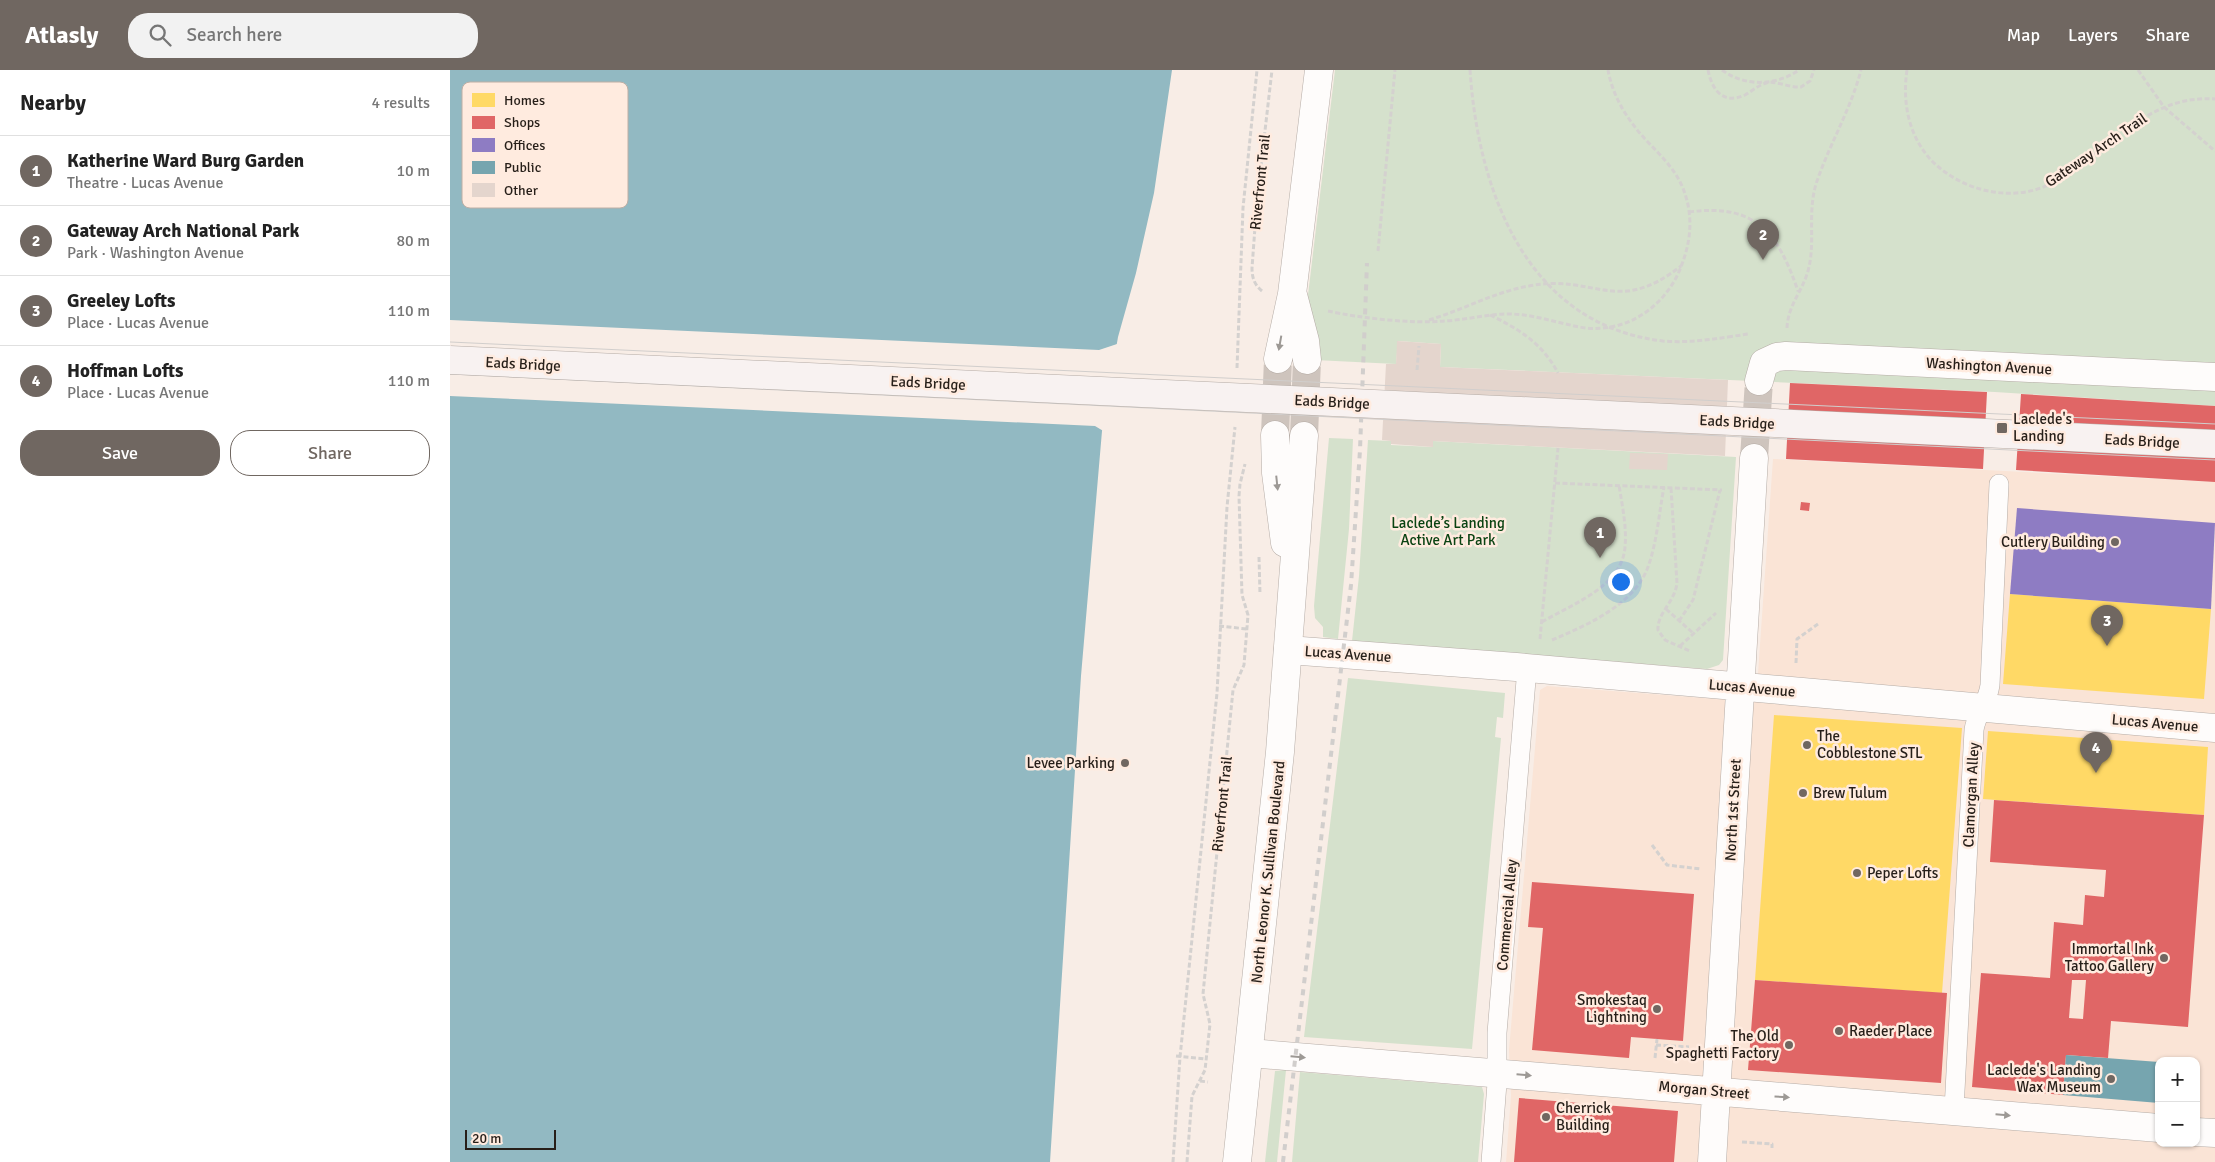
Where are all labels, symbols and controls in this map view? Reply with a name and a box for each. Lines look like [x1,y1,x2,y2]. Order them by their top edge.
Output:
search box [128,13,478,58]
text: Atlasly [25,20,98,50]
icon: search [146,21,174,49]
text: Search here [186,23,282,47]
text: Map [2007,24,2040,46]
text: Layers [2068,24,2118,46]
text: Share [2146,24,2190,46]
legend [462,82,628,208]
text: Nearby [20,90,86,116]
text: Homes [504,92,545,109]
text: 4 results [371,93,430,113]
street label: Gateway Arch Trail [2042,109,2150,191]
text: Shops [504,114,540,131]
street label: Riverfront Trail [1246,133,1274,231]
text: Offices [504,137,545,154]
text: Katherine Ward Burg Garden [67,149,304,173]
text: Public [504,159,542,176]
text: 1 [32,161,40,181]
text: 10 m [396,161,430,181]
text: Theatre · Lucas Avenue [67,173,224,193]
text: Other [504,182,539,199]
text: Gateway Arch National Park [67,219,299,243]
pin: 2 [1747,219,1779,260]
text: 2 [32,231,40,251]
text: 80 m [396,231,430,251]
text: Park · Washington Avenue [67,243,244,263]
text: Greeley Lofts [67,289,175,313]
text: 3 [32,301,40,321]
text: 110 m [388,301,430,321]
text: Place · Lucas Avenue [67,313,209,333]
one-way arrow [1276,336,1284,351]
street label: Eads Bridge [485,353,561,375]
street label: Washington Avenue [1926,354,2052,378]
text: Hoffman Lofts [67,359,183,383]
text: 4 [32,371,40,391]
text: 110 m [388,371,430,391]
street label: Eads Bridge [890,372,966,394]
text: Place · Lucas Avenue [67,383,209,403]
street label: Eads Bridge [1294,391,1370,413]
place label: Laclede's Landing [2013,410,2073,445]
street label: Eads Bridge [1699,411,1775,433]
marker: Laclede's Landing [1995,421,2009,435]
button: Save [20,430,220,476]
button: Share [230,430,430,476]
street label: Eads Bridge [2104,430,2180,452]
one-way arrow [1273,476,1281,492]
park label: Laclede’s Landing Active Art Park [1391,514,1505,549]
pin: 1 [1584,517,1616,558]
place label: Cutlery Building [2001,533,2105,551]
marker: Cutlery Building [2109,536,2121,548]
your location [1608,569,1634,595]
pin: 3 [2091,605,2123,646]
street label: Lucas Avenue [1304,642,1392,666]
street label: Lucas Avenue [1708,675,1796,701]
street label: Lucas Avenue [2111,710,2199,736]
place label: The Cobblestone STL [1817,727,1923,762]
pin: 4 [2080,732,2112,773]
marker: The Cobblestone STL [1801,739,1813,751]
street label: Clamorgan Alley [1959,742,1983,848]
place label: Levee Parking [1026,754,1115,772]
street label: Riverfront Trail [1208,755,1236,853]
marker: Levee Parking [1119,757,1131,769]
street label: North 1st Street [1721,758,1745,862]
street label: North Leonor K. Sullivan Boulevard [1247,760,1289,984]
place label: Brew Tulum [1813,784,1887,802]
marker: Brew Tulum [1797,787,1809,799]
street label: Commercial Alley [1493,859,1521,971]
place label: Peper Lofts [1867,864,1939,882]
marker: Peper Lofts [1851,867,1863,879]
place label: Immortal Ink Tattoo Gallery [2065,940,2154,975]
marker: Immortal Ink Tattoo Gallery [2158,952,2170,964]
place label: Smokestaq Lightning [1577,991,1647,1026]
marker: Smokestaq Lightning [1651,1003,1663,1015]
place label: Raeder Place [1849,1022,1932,1040]
marker: Raeder Place [1833,1025,1845,1037]
place label: The Old Spaghetti Factory [1666,1027,1779,1062]
marker: The Old Spaghetti Factory [1783,1039,1795,1051]
one-way arrow [1290,1053,1306,1061]
map controls [2155,1057,2200,1147]
button: + [2155,1057,2200,1102]
place label: Laclede's Landing Wax Museum [1987,1061,2101,1096]
one-way arrow [1516,1072,1532,1080]
marker: Laclede's Landing Wax Museum [2105,1073,2117,1085]
street label: Morgan Street [1658,1077,1750,1103]
one-way arrow [1774,1093,1790,1101]
place label: Cherrick Building [1556,1099,1611,1134]
button: − [2155,1102,2200,1147]
marker: Cherrick Building [1540,1111,1552,1123]
one-way arrow [1995,1111,2011,1119]
scale bar [465,1127,556,1150]
text: 20 m [472,1130,501,1147]

